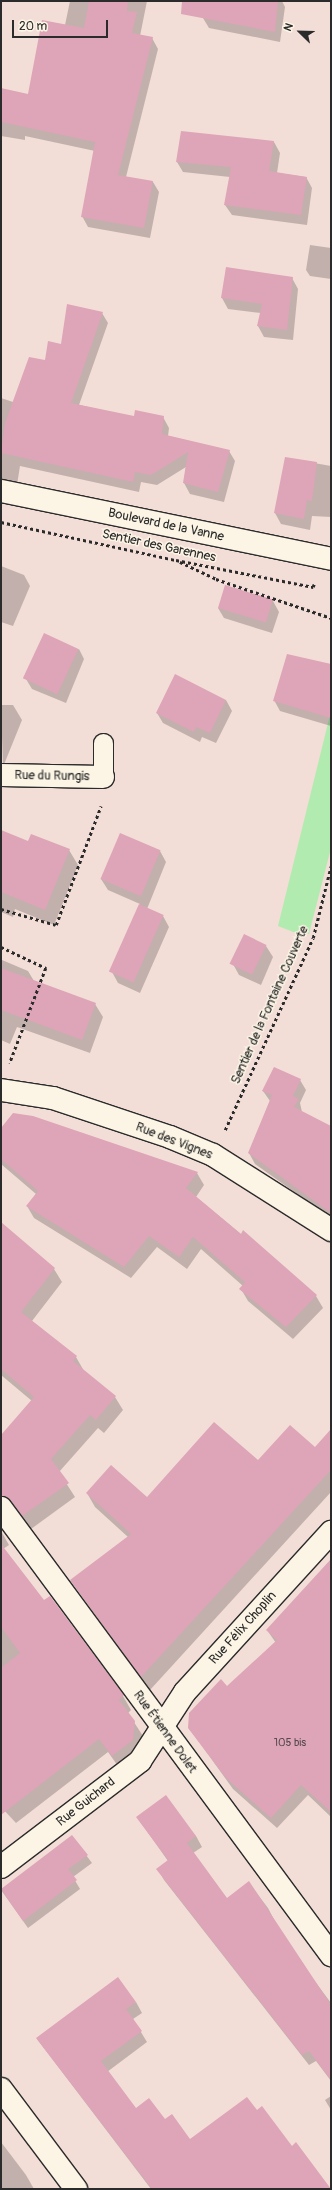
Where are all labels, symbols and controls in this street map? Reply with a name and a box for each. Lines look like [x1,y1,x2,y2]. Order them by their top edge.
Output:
scale bar [14,12,110,38]
north arrow [280,12,320,52]
text: 20 m [19,19,47,34]
text: N [281,21,296,33]
street label: Boulevard de la Vanne [107,505,225,545]
street label: Sentier des Garennes [101,526,217,566]
street label: Rue du Rungis [14,768,90,784]
street label: Sentier de la Fontaine Couverte [228,924,312,1086]
street label: Rue des Vignes [133,1119,215,1163]
street label: Rue Félix Choplin [206,1588,280,1668]
street label: Rue Étienne Dolet [130,1688,200,1776]
house number: 105 bis [274,1736,306,1750]
street label: Rue Guichard [54,1774,118,1830]

